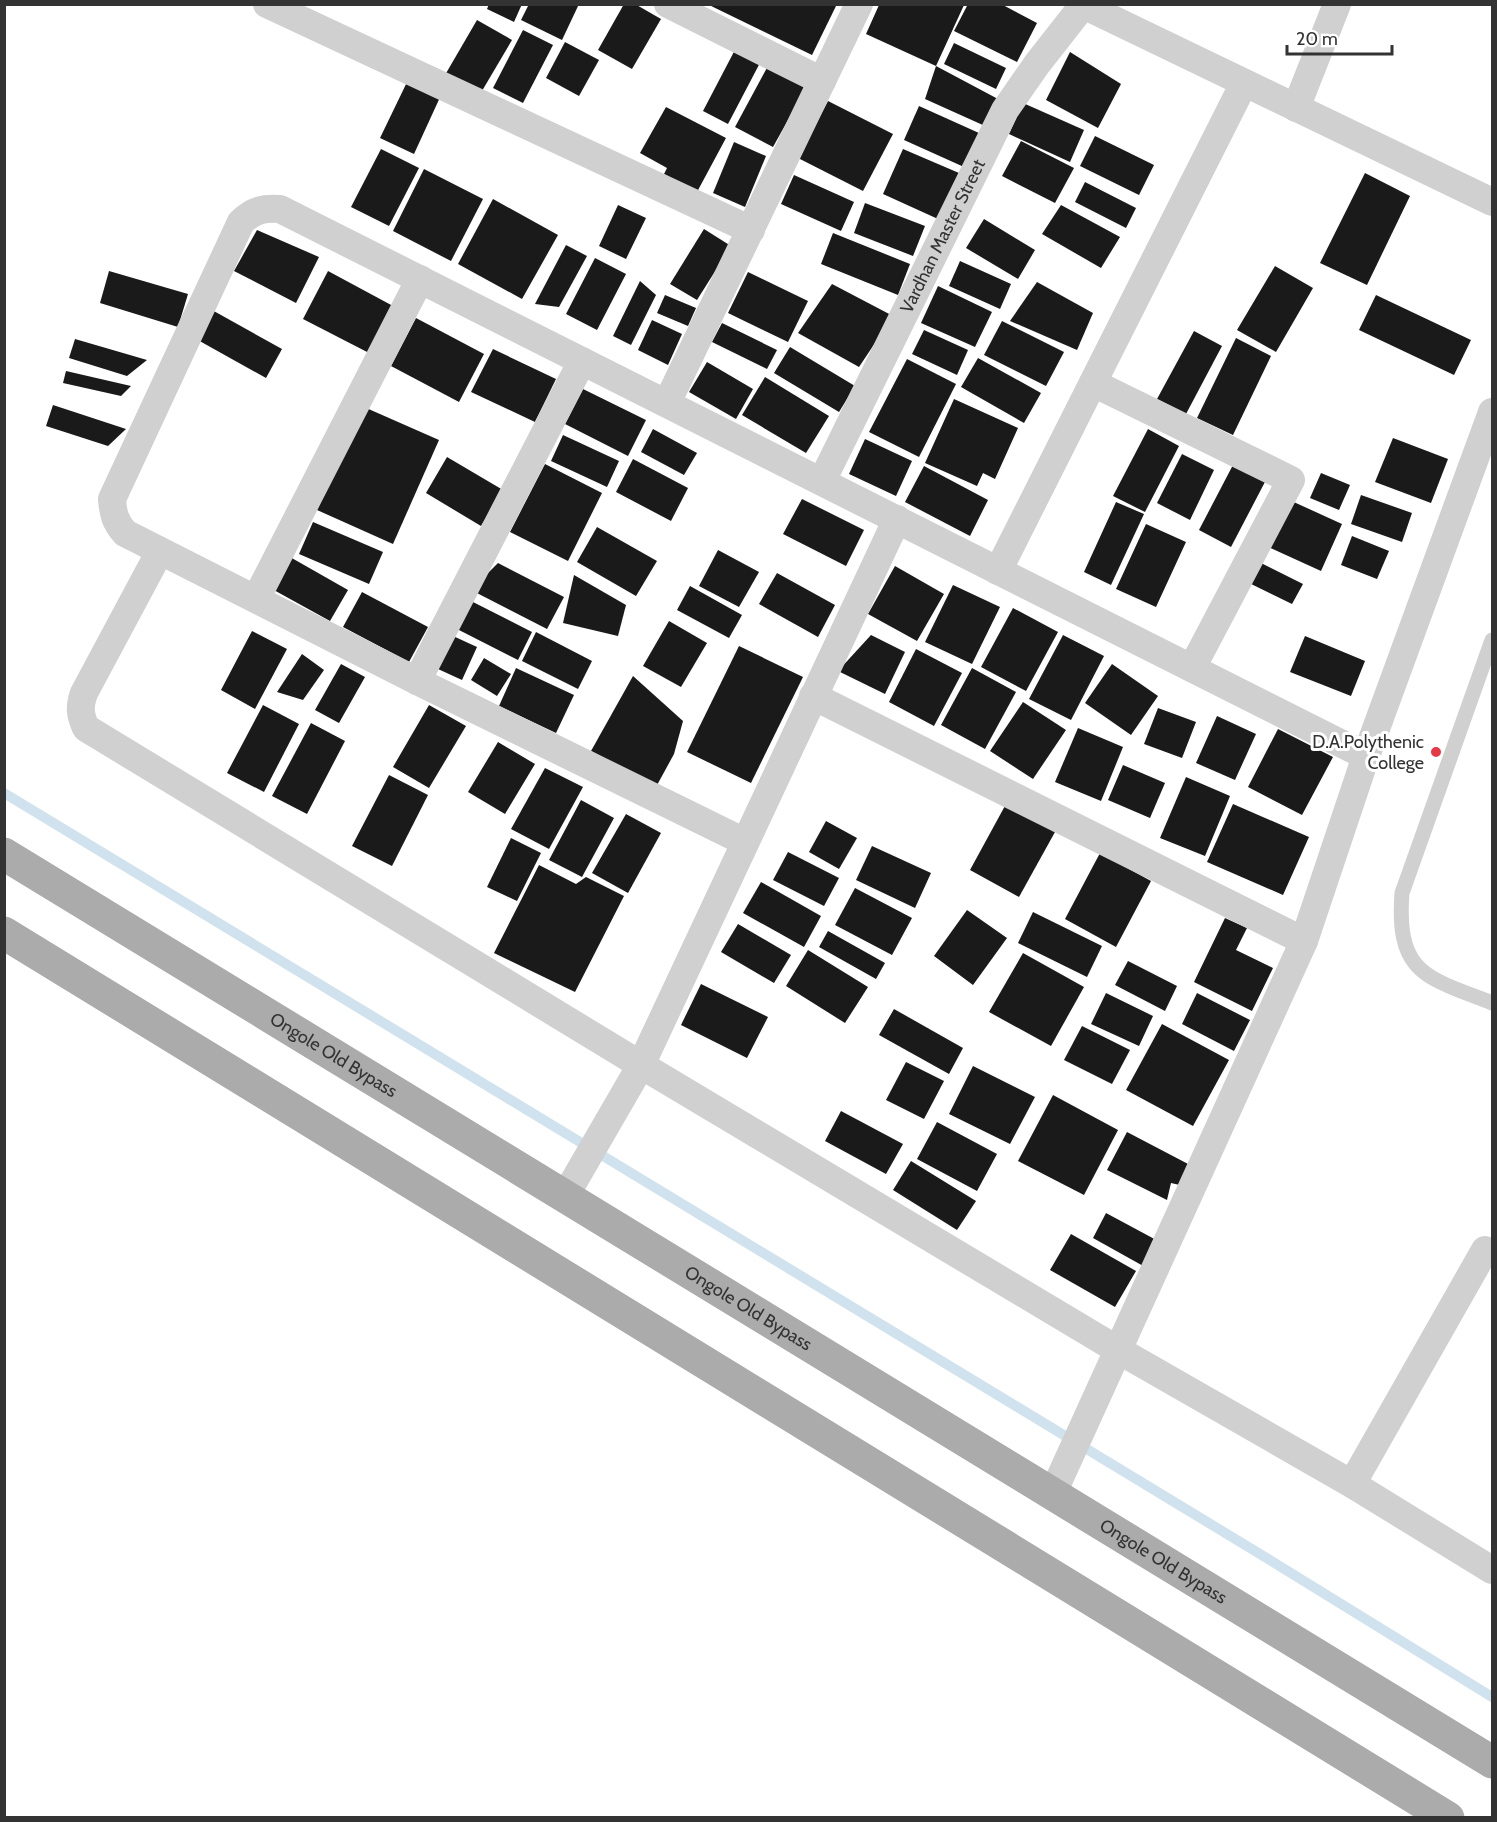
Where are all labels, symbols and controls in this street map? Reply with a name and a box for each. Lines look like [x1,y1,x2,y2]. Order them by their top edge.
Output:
scale bar [1287,18,1392,56]
text: 20 m [1296,28,1338,50]
street label: Vardhan Master Street [896,156,990,317]
place label: D.A.Polythenic College [1312,731,1424,774]
marker: D.A.Polythenic College [1429,745,1443,759]
street label: Ongole Old Bypass [266,1008,401,1102]
street label: Ongole Old Bypass [681,1261,816,1355]
street label: Ongole Old Bypass [1096,1514,1231,1609]

